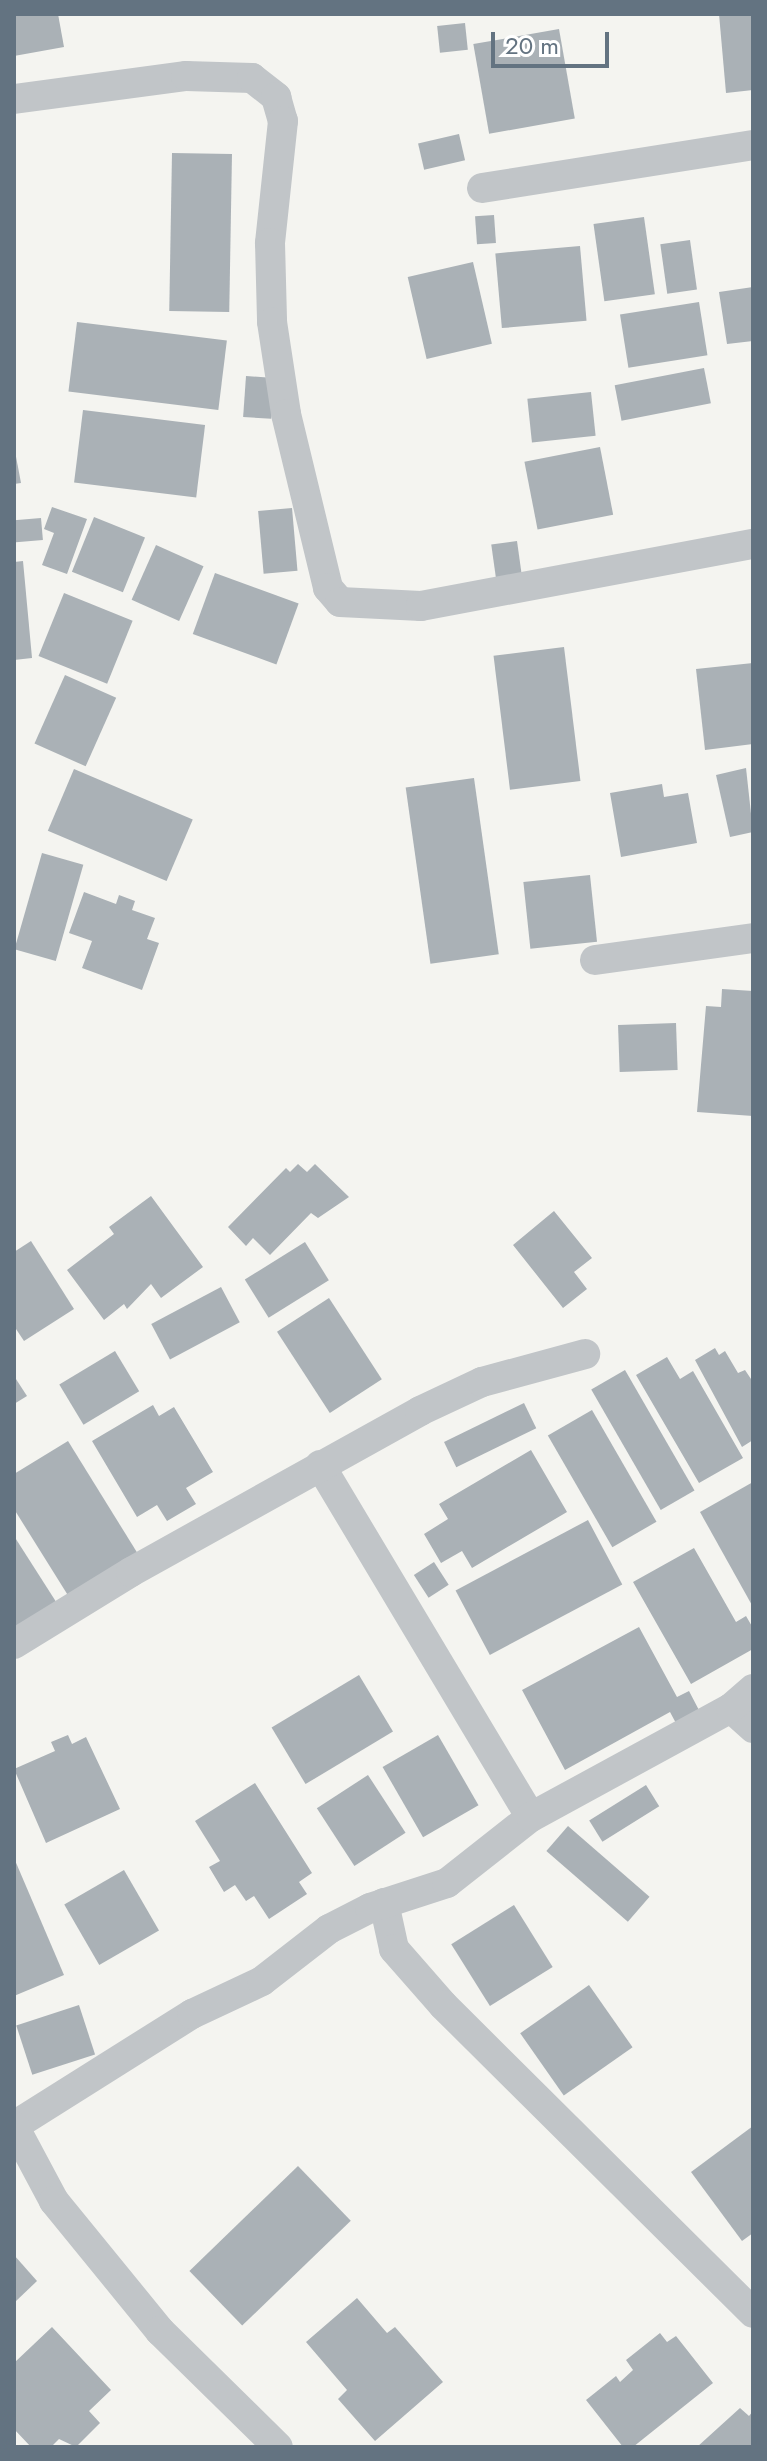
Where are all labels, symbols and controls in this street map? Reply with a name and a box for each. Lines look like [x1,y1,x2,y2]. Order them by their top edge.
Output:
scale bar [495,16,613,66]
text: 20 m [505,28,559,63]

